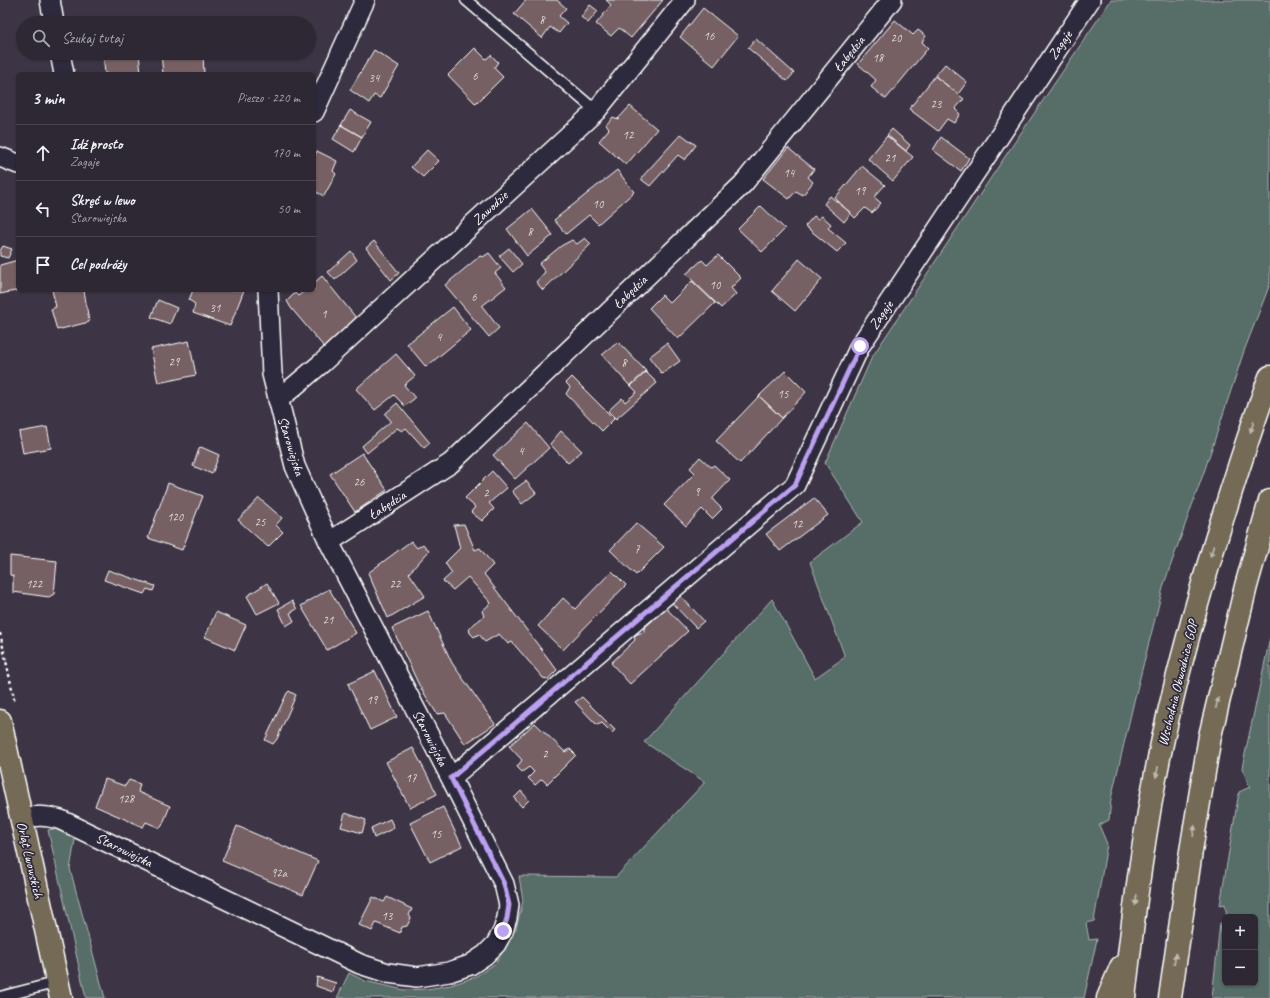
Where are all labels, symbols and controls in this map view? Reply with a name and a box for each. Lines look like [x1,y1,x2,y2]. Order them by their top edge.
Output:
house number: 8 [539,12,546,28]
search box [16,16,316,60]
street label: Zagaje [1044,26,1077,63]
icon: search [30,27,52,49]
house number: 16 [704,28,715,44]
text: Szukaj tutaj [62,29,123,48]
house number: 20 [891,30,903,46]
street label: Łabędzia [830,32,869,75]
house number: 18 [873,50,885,66]
house number: 6 [472,68,478,84]
house number: 34 [369,70,381,86]
text: 3 min [32,88,65,109]
text: Pieszo · 220 m [237,90,300,106]
house number: 23 [931,96,943,112]
house number: 12 [623,127,635,143]
text: Idź prosto [70,135,123,154]
icon: ahead [32,142,54,164]
text: 170 m [272,145,300,161]
house number: 21 [885,150,896,166]
text: Zagaje [70,154,99,170]
house number: 14 [784,165,796,181]
house number: 19 [855,183,867,199]
street label: Zawodzie [469,186,512,229]
text: Skręć w lewo [70,191,135,210]
house number: 10 [593,196,605,212]
icon: left [32,198,54,220]
text: 50 m [278,201,300,217]
text: Starowiejska [70,210,126,226]
house number: 8 [527,224,534,240]
icon: arrive [32,254,54,276]
text: Cel podróży [70,255,126,274]
street label: Łabędzia [609,271,652,312]
house number: 10 [710,277,722,293]
house number: 6 [471,289,477,305]
street label: Zagaje [865,296,898,333]
house number: 31 [210,300,221,316]
house number: 1 [321,306,327,322]
house number: 4 [436,329,443,345]
route start [851,337,869,355]
house number: 29 [169,354,181,370]
house number: 8 [621,355,628,371]
house number: 15 [778,386,789,402]
street label: Starowiejska [274,415,308,479]
one-way arrow [1249,421,1255,433]
house number: 4 [518,443,525,459]
house number: 26 [354,474,365,490]
house number: 9 [694,484,701,500]
house number: 2 [483,485,490,501]
street label: Łabędzia [365,486,410,523]
house number: 120 [167,509,185,525]
house number: 25 [255,514,266,530]
house number: 12 [792,516,804,532]
house number: 7 [634,541,640,557]
one-way arrow [1209,545,1215,557]
house number: 122 [26,576,44,592]
house number: 22 [390,576,402,592]
house number: 21 [323,612,334,628]
street label: Wschodnia Obwodnica GOP [1154,616,1202,748]
house number: 19 [367,692,379,708]
one-way arrow [1215,697,1221,709]
street label: Starowiejska [409,707,452,770]
house number: 2 [542,746,549,762]
one-way arrow [1153,766,1159,778]
house number: 17 [406,770,417,786]
house number: 128 [118,791,136,807]
street label: Orląt Lwowskich [13,820,47,901]
one-way arrow [1191,825,1197,837]
house number: 15 [431,826,442,842]
street label: Starowiejska [93,829,156,872]
house number: 92a [271,865,288,881]
one-way arrow [1133,894,1140,906]
house number: 13 [382,908,394,924]
map controls [1222,914,1258,986]
button: + [1222,914,1258,950]
route end [494,922,512,940]
button: − [1222,950,1258,986]
one-way arrow [1172,953,1178,965]

